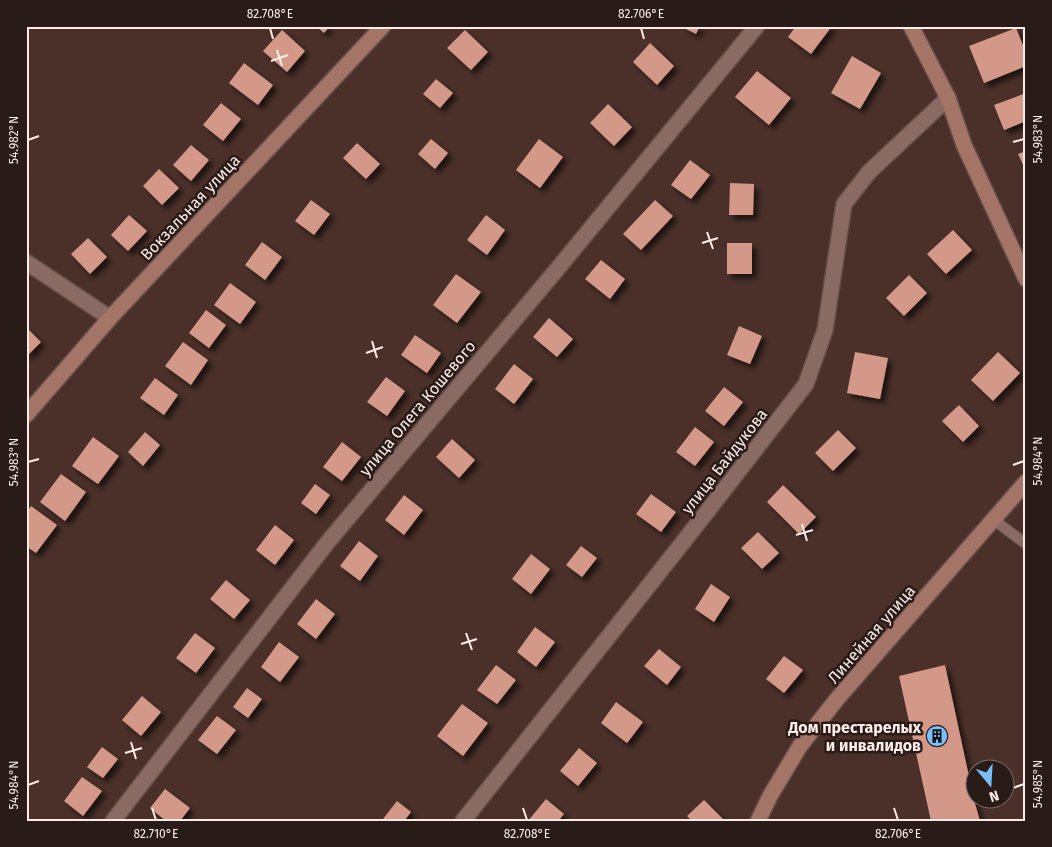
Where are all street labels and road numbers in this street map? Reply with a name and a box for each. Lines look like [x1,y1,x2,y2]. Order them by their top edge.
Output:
street label: Вокзальная улица [137,151,244,264]
street label: улица Олега Кошевого [355,337,480,480]
street label: улица Байдукова [677,405,771,518]
street label: Линейная улица [824,581,919,687]

